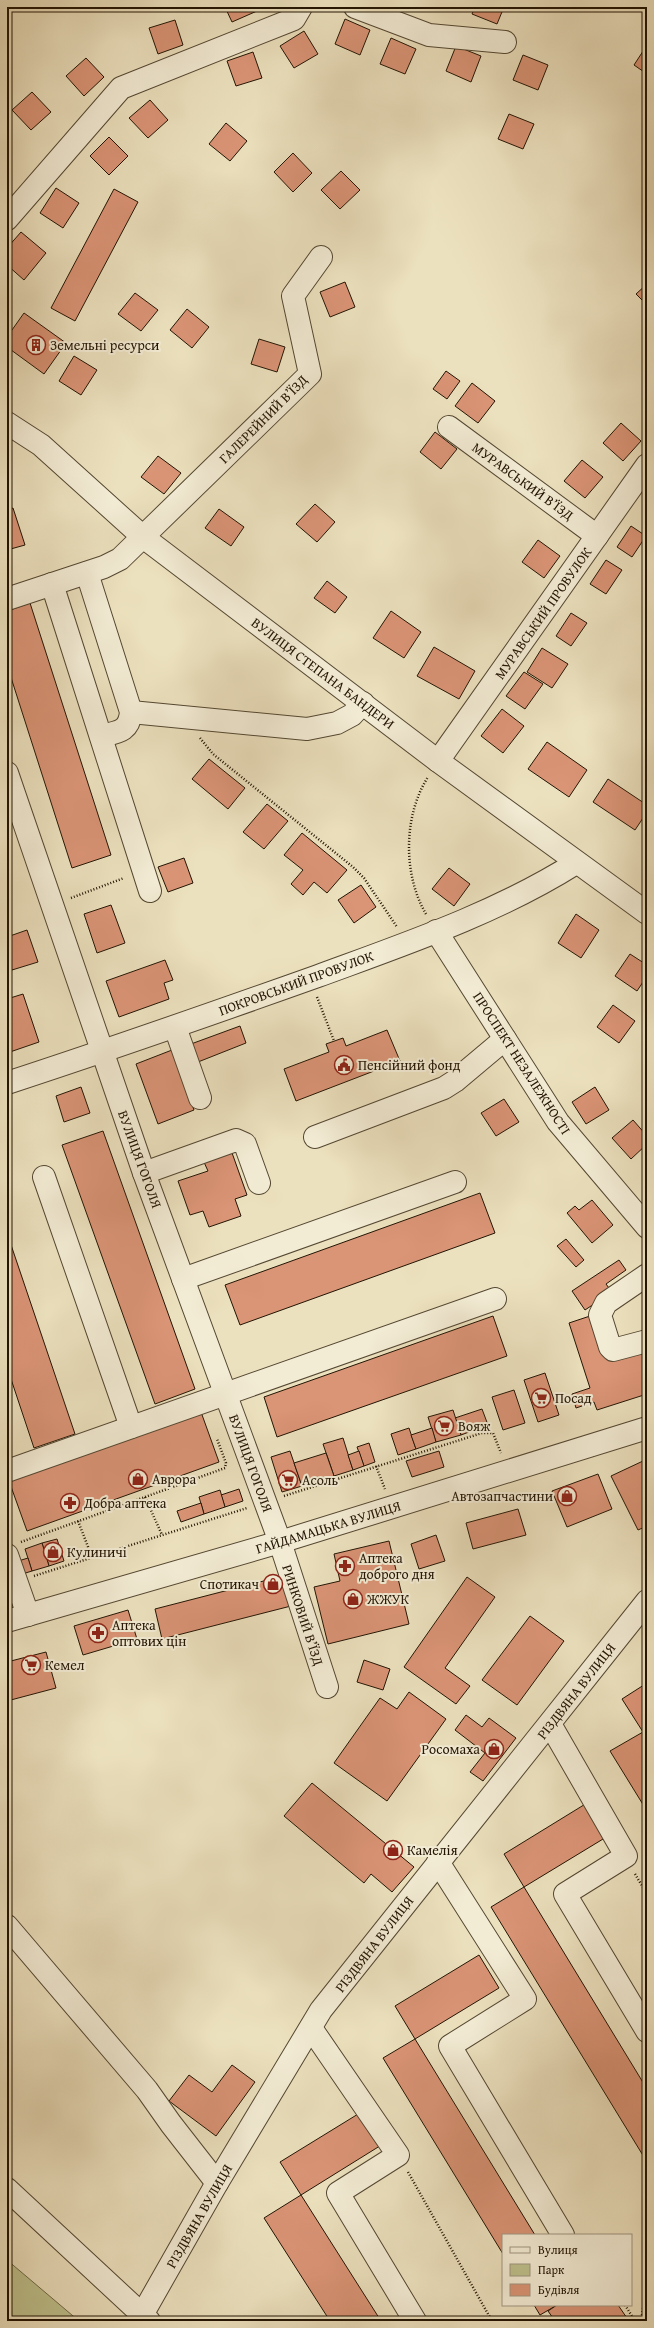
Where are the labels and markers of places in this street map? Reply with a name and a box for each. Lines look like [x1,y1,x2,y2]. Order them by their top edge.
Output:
building icon: Земельні ресурси [25,334,47,356]
place label: Земельні ресурси [50,335,159,355]
public building icon: Пенсійний фонд [333,1054,355,1076]
place label: Пенсійний фонд [358,1055,461,1075]
supermarket icon: Посад [530,1387,552,1409]
place label: Посад [555,1388,592,1408]
supermarket icon: Вояж [433,1415,455,1437]
place label: Вояж [458,1416,491,1436]
shop icon: Аврора [127,1468,149,1490]
place label: Аврора [152,1469,197,1489]
supermarket icon: Асоль [277,1469,299,1491]
place label: Асоль [302,1470,339,1490]
shop icon: Автозапчастини [556,1485,578,1507]
place label: Автозапчастини [451,1486,553,1506]
pharmacy icon: Добра аптека [59,1492,81,1514]
place label: Добра аптека [83,1493,167,1513]
shop icon: Кулиничі [42,1541,64,1563]
place label: Кулиничі [67,1542,127,1562]
place label: Аптека доброго дня [359,1548,435,1584]
pharmacy icon: Аптека доброго дня [334,1555,356,1577]
shop icon: Спотикач [262,1573,284,1595]
place label: Спотикач [200,1574,259,1594]
shop icon: ЖЖУК [342,1588,364,1610]
place label: ЖЖУК [366,1589,409,1609]
place label: Аптека оптових цін [112,1615,186,1651]
pharmacy icon: Аптека оптових цін [87,1622,109,1644]
supermarket icon: Кемел [20,1654,42,1676]
place label: Кемел [45,1655,85,1675]
shop icon: Росомаха [483,1738,505,1760]
place label: Росомаха [422,1739,480,1759]
shop icon: Камелія [382,1839,404,1861]
place label: Камелія [407,1840,458,1860]

